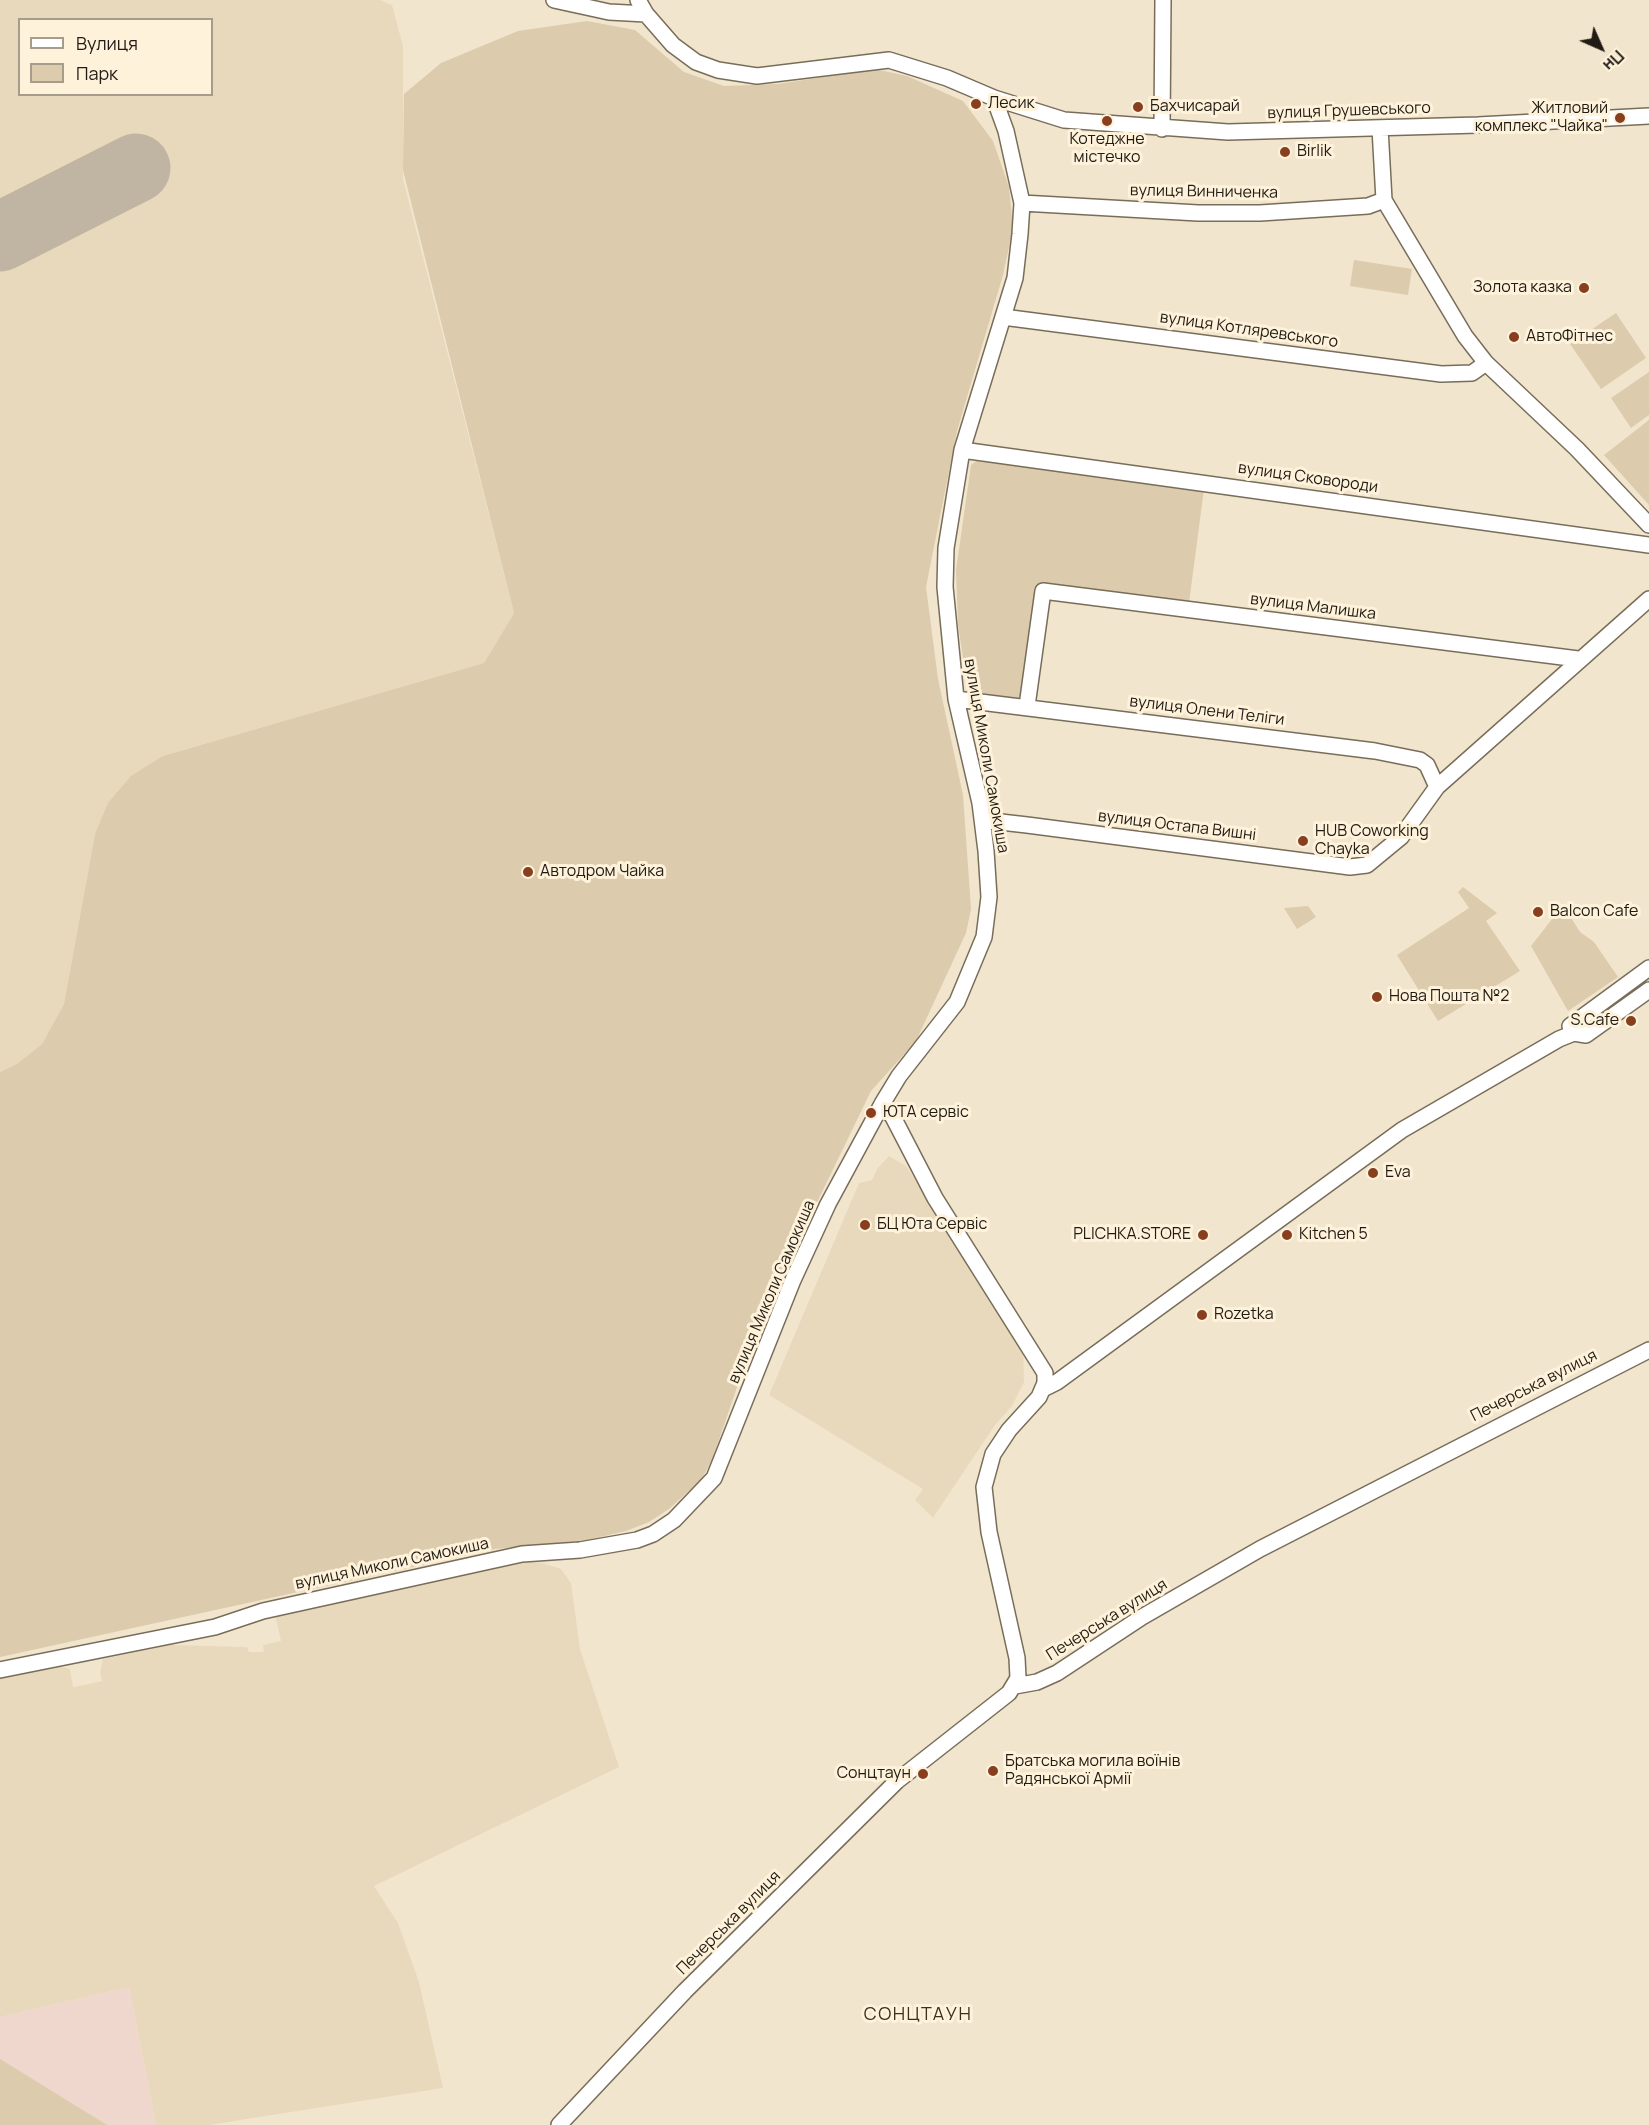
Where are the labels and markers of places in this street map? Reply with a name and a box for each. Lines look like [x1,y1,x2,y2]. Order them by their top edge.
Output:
place label: Лесик [988,94,1034,114]
marker: Лесик [969,97,983,111]
place label: Бахчисарай [1150,97,1240,117]
place label: Житловий комплекс "Чайка" [1475,99,1608,137]
marker: Бахчисарай [1131,100,1145,114]
marker: Житловий комплекс "Чайка" [1613,111,1627,125]
marker: Котеджне містечко [1100,114,1114,128]
place label: Котеджне містечко [1069,130,1145,168]
place label: Birlik [1297,142,1332,162]
marker: Birlik [1278,145,1292,159]
place label: Золота казка [1473,278,1572,298]
marker: Золота казка [1577,281,1591,295]
place label: АвтоФітнес [1526,327,1613,347]
marker: АвтоФітнес [1507,330,1521,344]
place label: HUB Coworking Chayka [1315,822,1429,860]
marker: HUB Coworking Chayka [1296,834,1310,848]
place label: Автодром Чайка [540,862,664,882]
marker: Автодром Чайка [521,865,535,879]
place label: Balcon Cafe [1550,902,1638,922]
marker: Balcon Cafe [1531,905,1545,919]
place label: Нова Пошта №2 [1389,987,1509,1007]
marker: Нова Пошта №2 [1370,990,1384,1004]
place label: S.Cafe [1570,1011,1619,1031]
marker: S.Cafe [1624,1014,1638,1028]
place label: ЮТА сервіс [883,1103,969,1123]
marker: ЮТА сервіс [864,1106,878,1120]
place label: Eva [1385,1163,1411,1183]
marker: Eva [1366,1166,1380,1180]
place label: БЦ Юта Сервіс [877,1215,987,1235]
marker: БЦ Юта Сервіс [858,1218,872,1232]
place label: PLICHKA.STORE [1073,1225,1191,1245]
place label: Kitchen 5 [1299,1225,1368,1245]
marker: PLICHKA.STORE [1196,1228,1210,1242]
marker: Kitchen 5 [1280,1228,1294,1242]
place label: Rozetka [1214,1305,1274,1325]
marker: Rozetka [1195,1308,1209,1322]
place label: Братська могила воїнів Радянської Армії [1005,1752,1180,1790]
place label: Сонцтаун [837,1764,911,1784]
marker: Братська могила воїнів Радянської Армії [986,1764,1000,1778]
marker: Сонцтаун [916,1767,930,1781]

